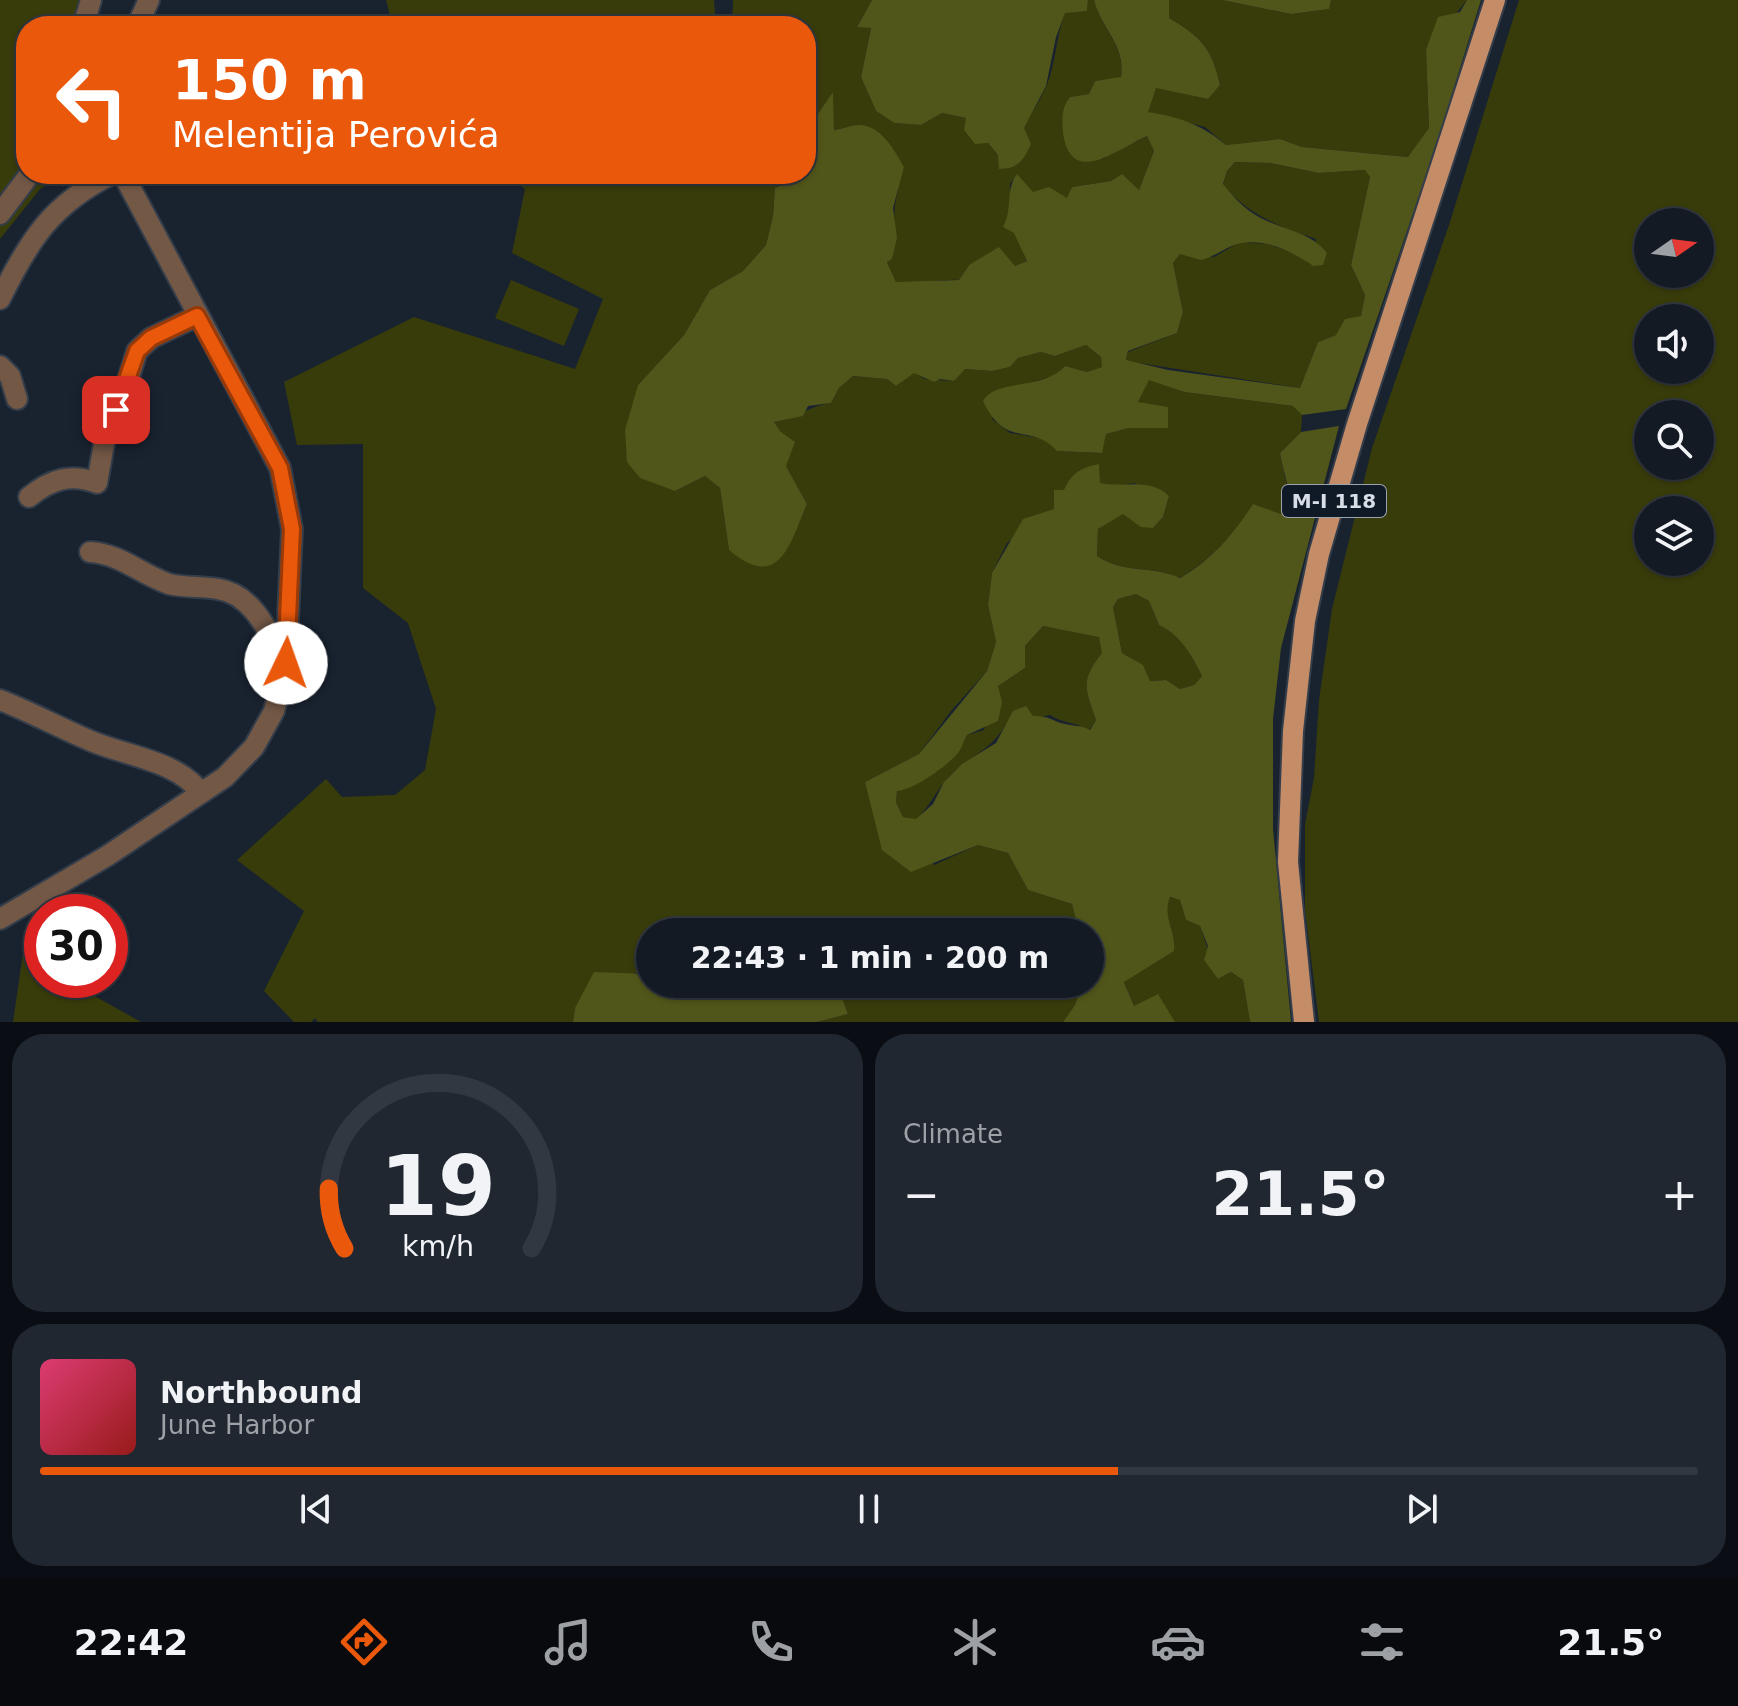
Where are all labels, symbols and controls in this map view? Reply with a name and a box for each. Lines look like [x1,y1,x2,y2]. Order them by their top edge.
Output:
text: 150 m [172,47,367,112]
icon: left [40,48,144,152]
text: Melentija Perovića [172,114,500,155]
north arrow [1634,208,1714,288]
map controls [1634,208,1714,576]
button: sound [1634,304,1714,384]
pin [82,376,150,444]
icon: arrive [94,388,138,432]
button: search [1634,400,1714,480]
road number: M-I 118 [1282,485,1386,517]
button: layers [1634,496,1714,576]
position arrow [244,621,328,705]
speed limit sign: 30 [24,894,128,998]
text: 22:43 · 1 min · 200 m [691,940,1049,975]
text: Climate [903,1119,1003,1149]
text: 19 [380,1138,495,1235]
text: 21.5° [1211,1159,1390,1229]
text: − [903,1169,940,1220]
text: + [1661,1169,1698,1220]
text: km/h [401,1229,474,1263]
text: Northbound [160,1375,363,1410]
text: June Harbor [160,1410,314,1440]
icon: previous [294,1487,338,1531]
icon: pause [847,1487,891,1531]
icon: next [1400,1487,1444,1531]
icon: directions [336,1614,392,1670]
icon: music [540,1614,596,1670]
icon: phone [743,1614,799,1670]
icon: climate [947,1614,1003,1670]
icon: car [1150,1614,1206,1670]
icon: filters [1354,1614,1410,1670]
text: 22:42 [74,1622,188,1663]
text: 21.5° [1557,1622,1664,1663]

